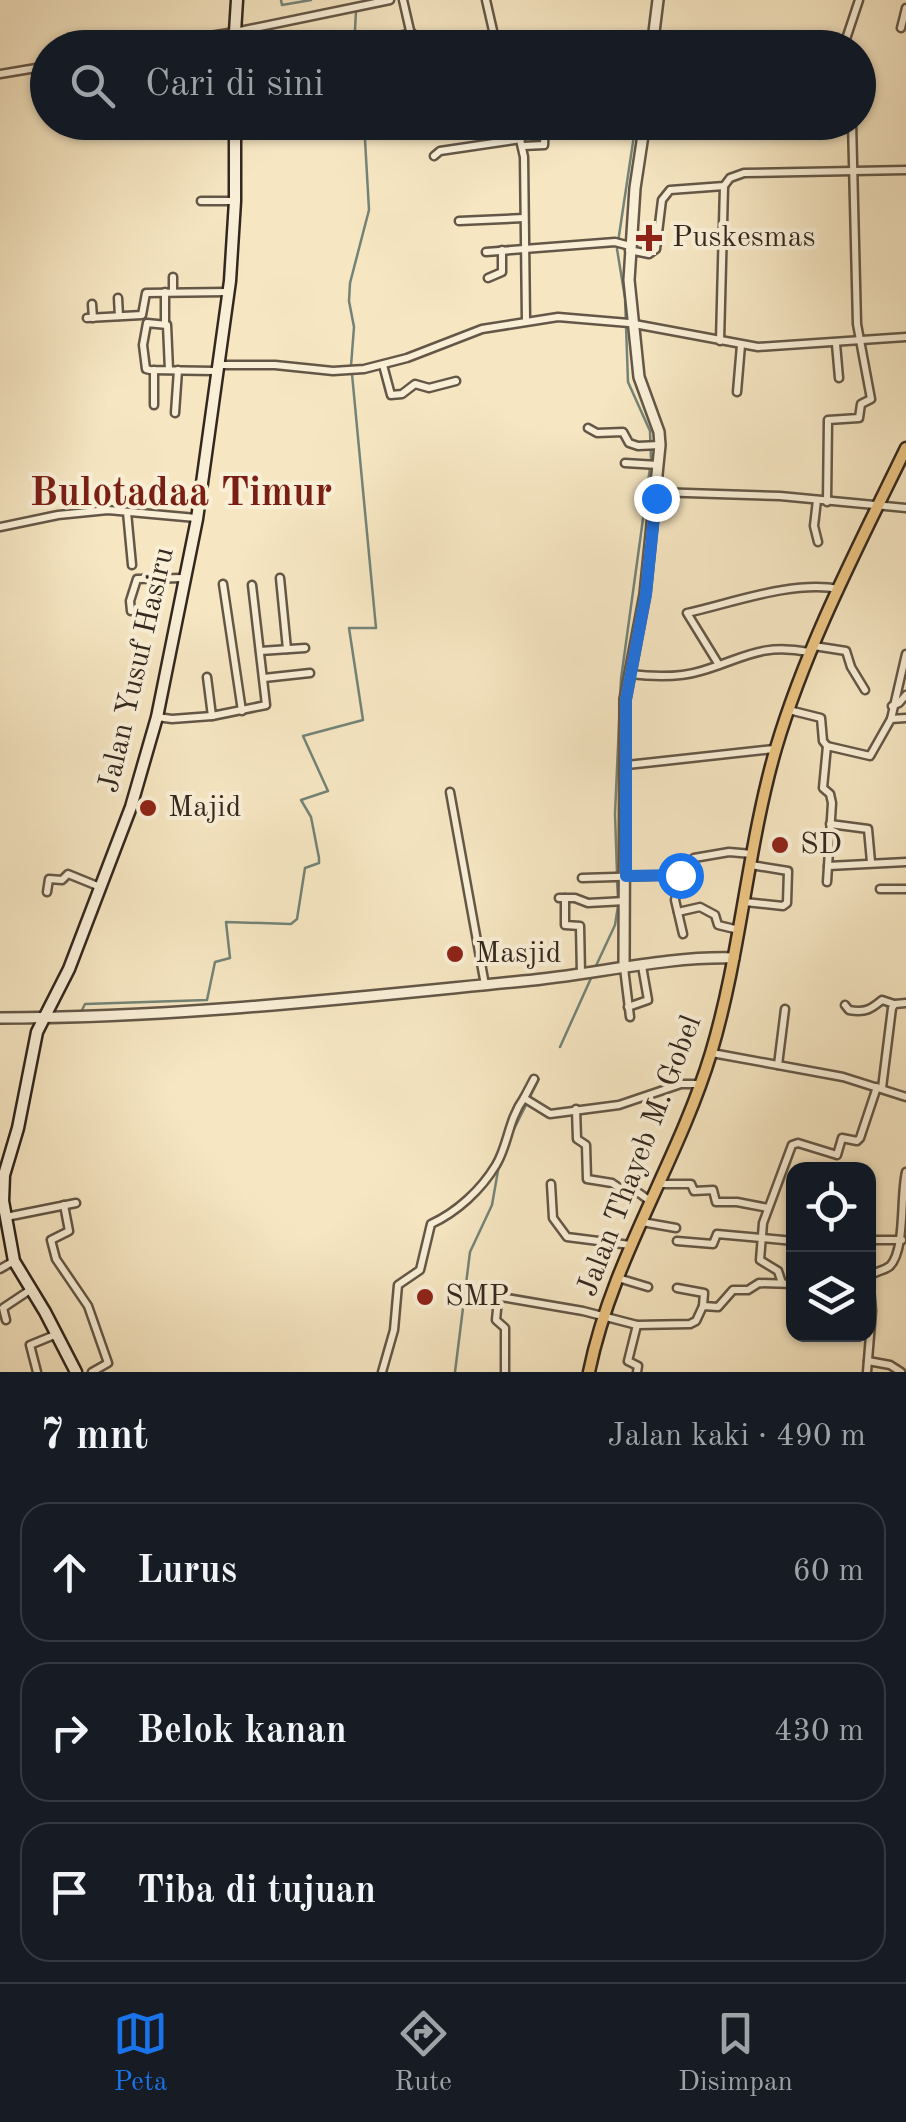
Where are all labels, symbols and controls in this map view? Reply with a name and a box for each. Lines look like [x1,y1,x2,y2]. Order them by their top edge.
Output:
search box [30,30,876,140]
icon: search [65,58,120,113]
text: Cari di sini [145,66,324,104]
place label: Puskesmas [672,223,816,253]
marker: Puskesmas [636,225,662,251]
district label: Bulotadaa Timur [30,475,332,515]
route end [634,476,680,522]
street label: Jalan Yusuf Hasiru [94,544,180,796]
place label: Majid [168,793,241,823]
marker: Majid [137,797,159,819]
place label: SD [800,830,842,860]
marker: SD [769,834,791,856]
route start [658,853,704,899]
place label: Masjid [475,939,561,969]
marker: Masjid [444,943,466,965]
street label: Jalan Thayeb M. Gobel [573,1011,707,1301]
map controls [786,1162,876,1342]
button: locate [786,1162,876,1252]
button: layers [786,1252,876,1342]
place label: SMP [445,1282,509,1312]
marker: SMP [414,1286,436,1308]
text: 7 mnt [40,1416,148,1458]
text: Jalan kaki · 490 m [608,1421,866,1453]
icon: ahead [42,1545,97,1600]
text: Lurus [137,1553,237,1591]
text: 60 m [793,1556,864,1588]
icon: right [42,1705,97,1760]
text: Belok kanan [137,1713,347,1751]
text: 430 m [774,1716,864,1748]
icon: arrive [42,1865,97,1920]
text: Tiba di tujuan [137,1873,376,1911]
tab: Peta [113,2006,168,2101]
tab: Rute [394,2006,452,2101]
tab: Disimpan [678,2006,793,2101]

